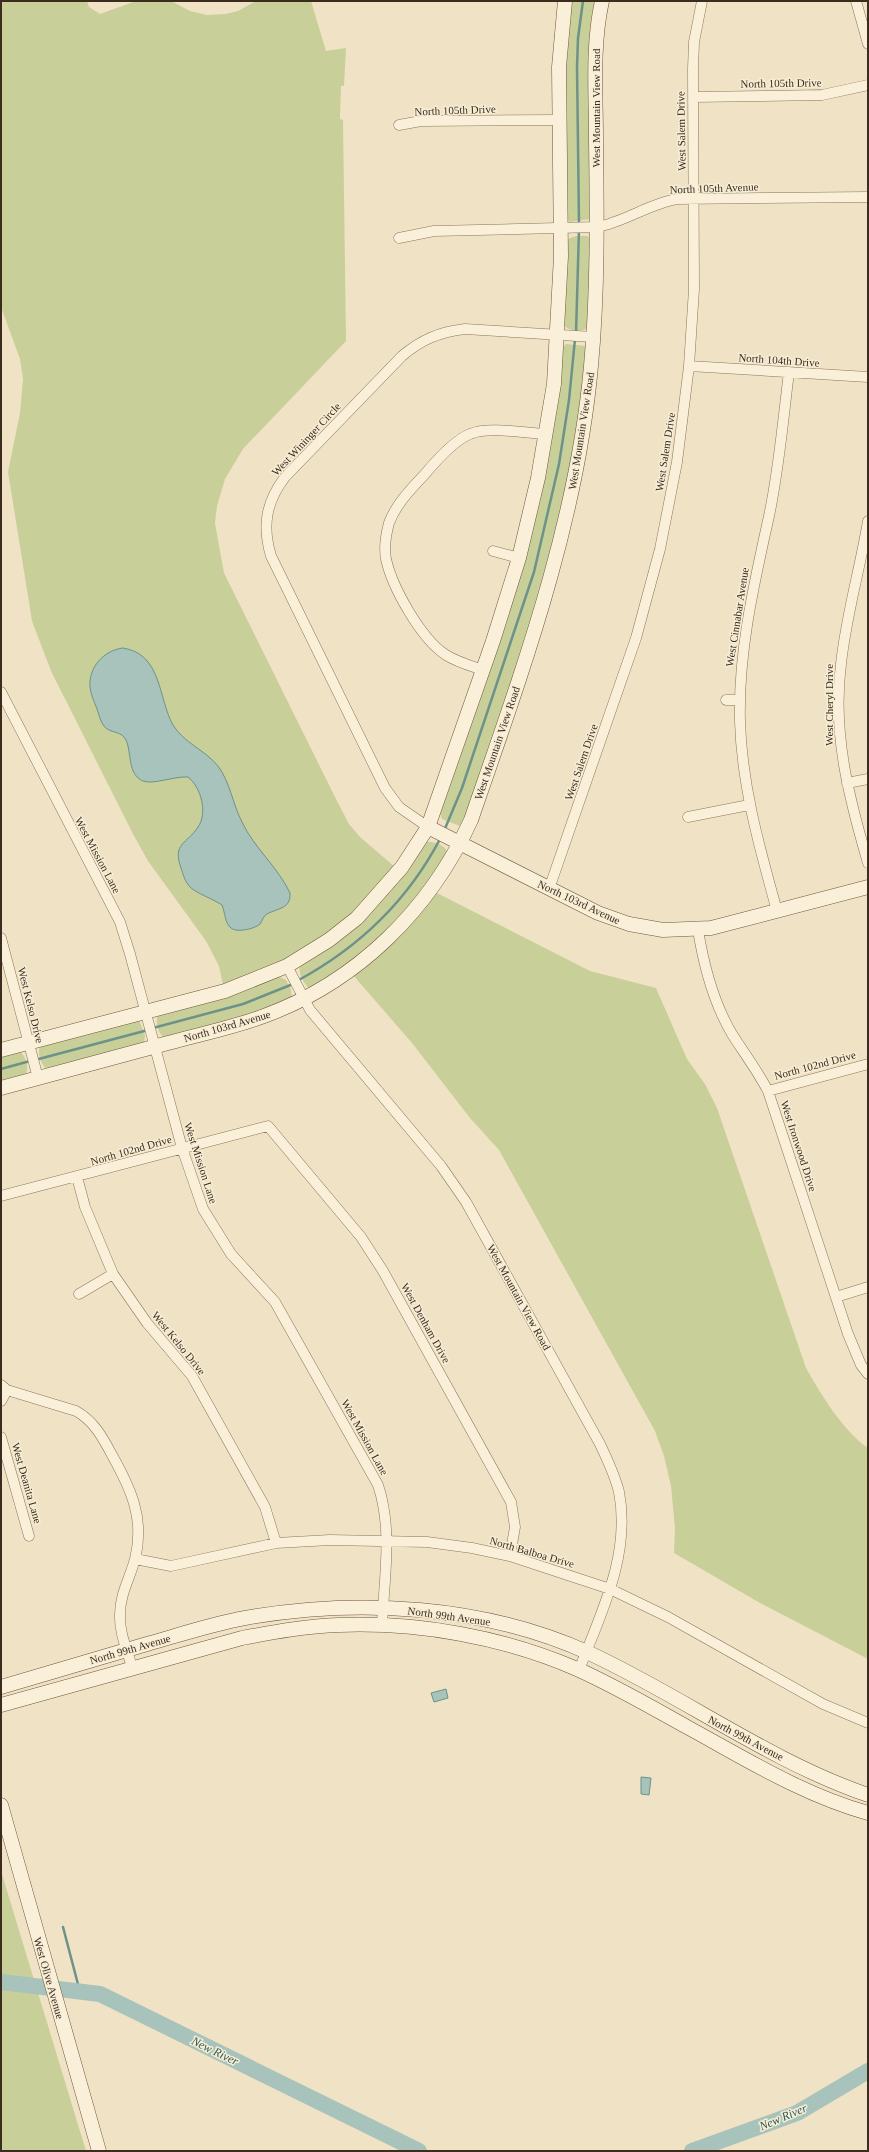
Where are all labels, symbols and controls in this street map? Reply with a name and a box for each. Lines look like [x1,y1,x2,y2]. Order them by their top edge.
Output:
street label: West Mountain View Road [590,48,602,167]
street label: North 105th Drive [740,76,822,90]
street label: West Salem Drive [674,91,688,171]
street label: North 105th Drive [414,103,496,117]
street label: North 105th Avenue [669,180,759,196]
street label: North 104th Drive [738,351,820,369]
street label: West Mountain View Road [566,371,596,491]
street label: West Wininger Circle [269,400,343,478]
street label: West Salem Drive [653,412,677,492]
street label: West Cinnabar Avenue [723,566,751,667]
street label: West Cheryl Drive [823,664,835,746]
street label: West Mountain View Road [472,684,522,801]
street label: West Salem Drive [562,722,600,802]
street label: West Mission Lane [73,815,123,895]
street label: North 103rd Avenue [536,878,622,926]
street label: West Kelso Drive [16,966,46,1044]
street label: North 103rd Avenue [182,1008,272,1044]
street label: North 102nd Drive [773,1048,857,1082]
street label: West Ironwood Drive [779,1099,819,1193]
street label: West Mission Lane [182,1121,220,1205]
street label: North 102nd Drive [89,1133,173,1167]
street label: West Mountain View Road [485,1242,553,1352]
street label: West Denham Drive [399,1281,453,1365]
street label: West Kelso Drive [150,1309,208,1377]
street label: West Mission Lane [339,1397,391,1477]
street label: West Deanita Lane [10,1441,44,1525]
street label: North Balboa Drive [488,1534,576,1570]
street label: North 99th Avenue [407,1604,491,1628]
street label: North 99th Avenue [88,1632,172,1666]
street label: North 99th Avenue [706,1713,786,1763]
street label: West Olive Avenue [32,1936,66,2020]
water label: New River [188,2033,241,2068]
water label: New River [756,2101,809,2134]

